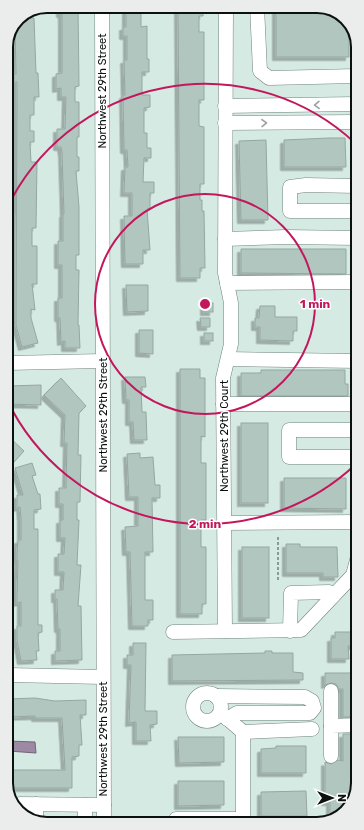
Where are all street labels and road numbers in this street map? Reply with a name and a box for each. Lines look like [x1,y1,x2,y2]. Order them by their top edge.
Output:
street label: Northwest 29th Street [96,33,109,148]
street label: Northwest 29th Street [97,357,110,472]
street label: Northwest 29th Court [218,379,231,492]
street label: Northwest 29th Street [97,681,110,796]

